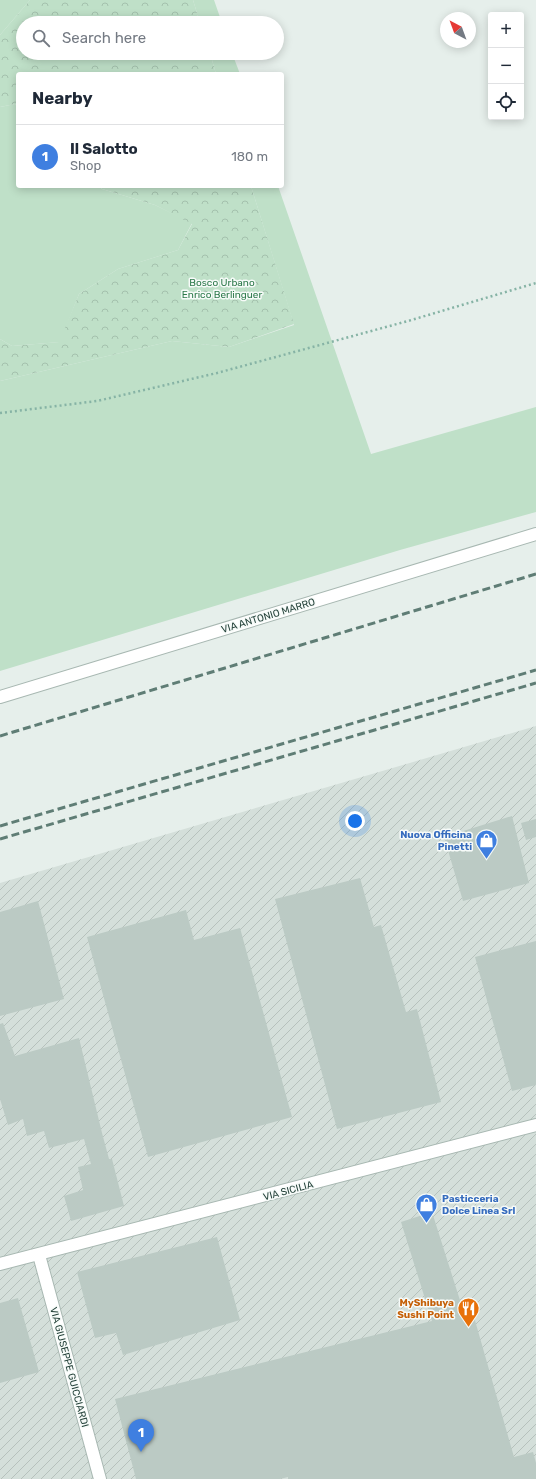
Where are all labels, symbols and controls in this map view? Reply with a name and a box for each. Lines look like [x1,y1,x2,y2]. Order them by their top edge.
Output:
north arrow [440,12,476,48]
map controls [488,12,524,120]
button: + [488,12,524,48]
search box [16,16,284,60]
icon: search [30,27,52,49]
text: Search here [62,29,146,47]
button: − [488,48,524,84]
button: locate [488,84,524,120]
text: Nearby [32,88,93,108]
text: Il Salotto [70,140,138,158]
text: 1 [42,149,48,164]
text: 180 m [231,149,268,164]
text: Shop [70,158,101,173]
park label: Bosco Urbano Enrico Berlinguer [182,277,262,301]
street label: VIA ANTONIO MARRO [220,596,317,636]
your location [345,811,365,831]
shop icon: Nuova Officina Pinetti [474,827,500,860]
place label: Nuova Officina Pinetti [400,829,472,853]
street label: VIA SICILIA [262,1178,315,1203]
shop icon: Pasticceria Dolce Linea Srl [414,1191,440,1224]
place label: Pasticceria Dolce Linea Srl [442,1193,515,1217]
restaurant icon: MyShibuya Sushi Point [456,1295,482,1328]
place label: MyShibuya Sushi Point [397,1297,454,1321]
street label: VIA GIUSEPPE GUICCIARDI [47,1306,91,1429]
pin: 1 [128,1419,154,1452]

